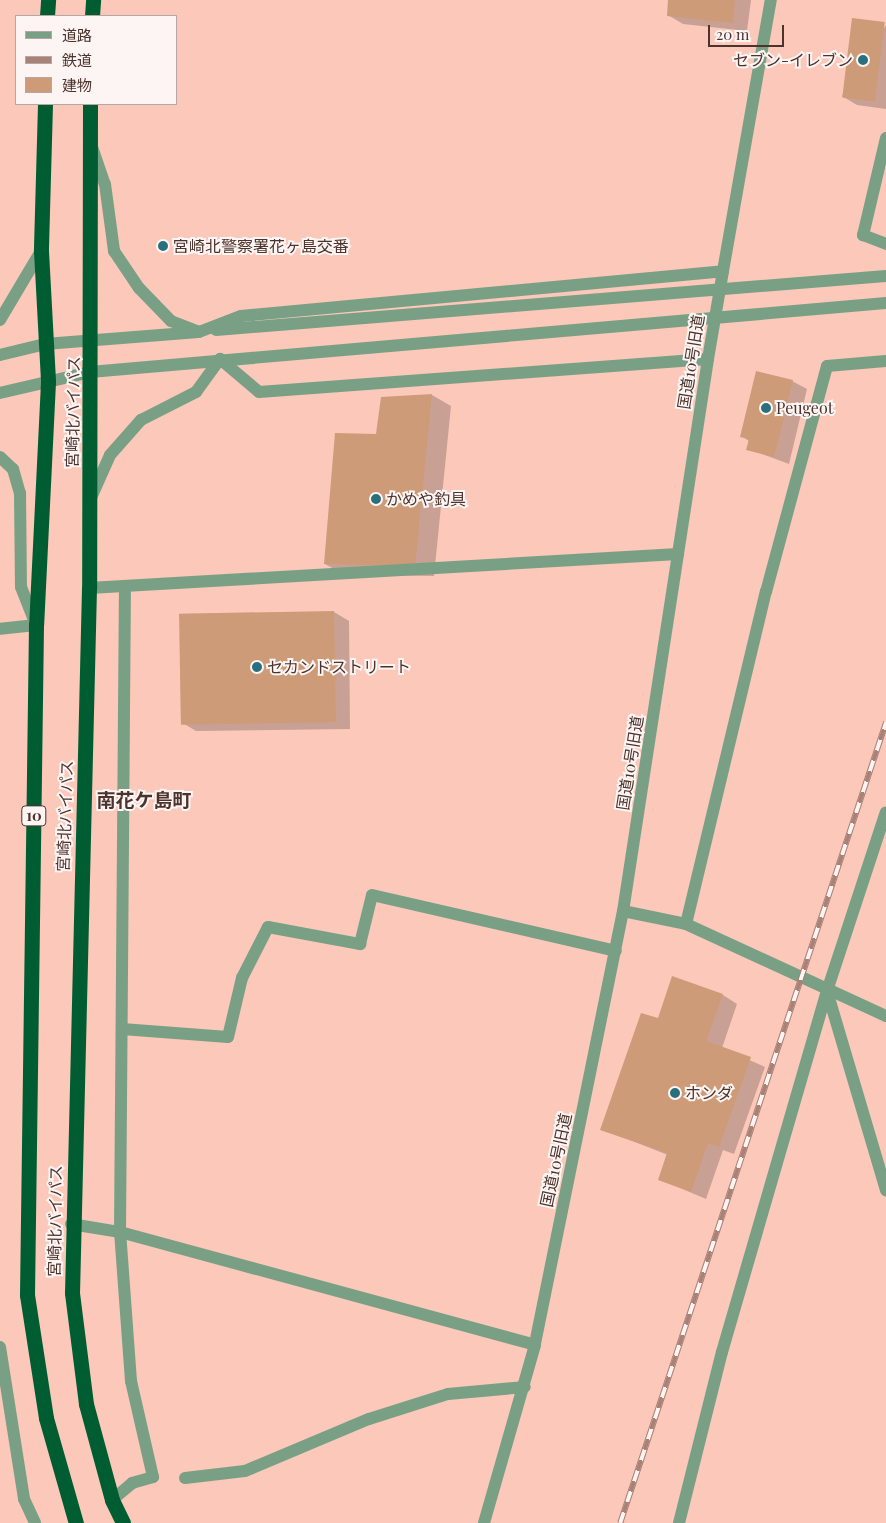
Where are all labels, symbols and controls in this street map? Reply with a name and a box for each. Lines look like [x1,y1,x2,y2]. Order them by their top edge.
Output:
legend [15,15,178,105]
scale bar [711,15,787,47]
text: 20 m [716,24,749,44]
text: 道路 [62,25,92,45]
text: 鉄道 [62,50,92,70]
place label: セブン-イレブン [733,50,853,70]
marker: セブン-イレブン [857,54,869,66]
text: 建物 [62,75,92,95]
place label: 宮崎北警察署花ヶ島交番 [173,236,349,256]
marker: 宮崎北警察署花ヶ島交番 [157,240,169,252]
street label: 国道10号旧道 [674,313,708,411]
street label: 宮崎北バイパス [62,356,84,468]
place label: Peugeot [776,398,833,418]
marker: Peugeot [760,402,772,414]
place label: かめや釣具 [386,489,466,509]
marker: かめや釣具 [370,493,382,505]
place label: セカンドストリート [267,657,411,677]
marker: セカンドストリート [251,661,263,673]
street label: 国道10号旧道 [613,714,647,812]
street label: 宮崎北バイパス [53,760,77,872]
district label: 南花ケ島町 [97,789,191,811]
road number: 10 [20,804,48,828]
place label: ホンダ [685,1083,733,1103]
marker: ホンダ [669,1087,681,1099]
street label: 国道10号旧道 [537,1111,575,1209]
street label: 宮崎北バイパス [44,1165,66,1277]

